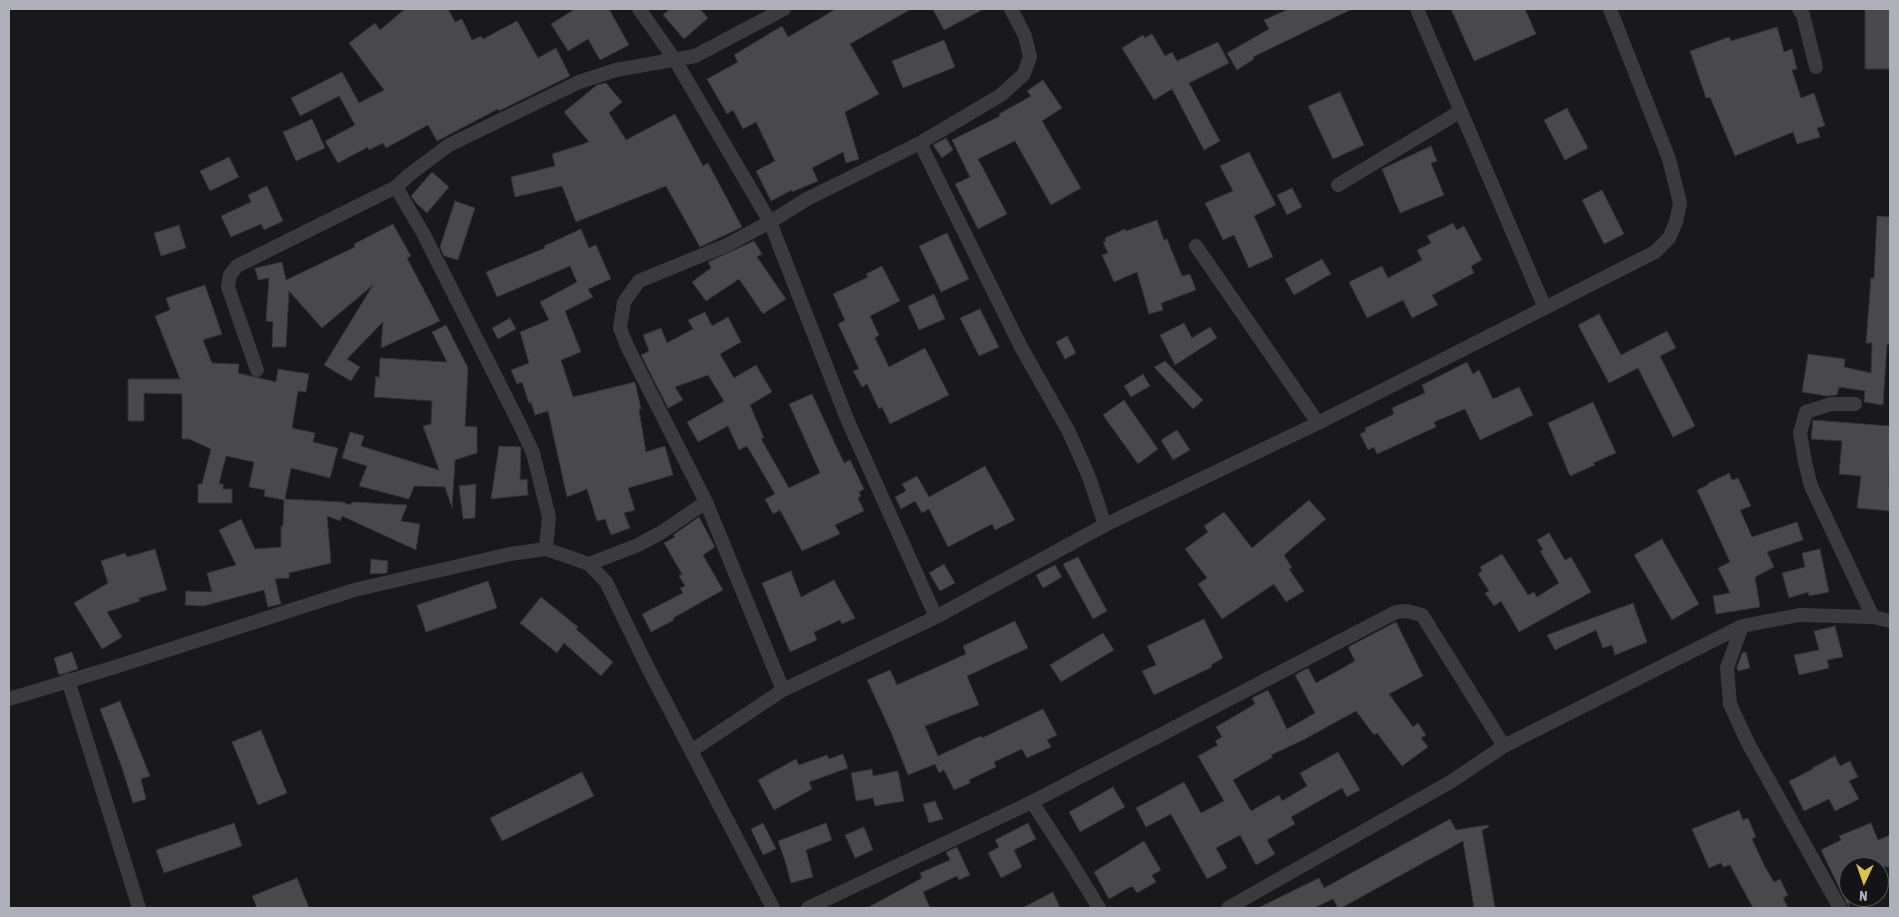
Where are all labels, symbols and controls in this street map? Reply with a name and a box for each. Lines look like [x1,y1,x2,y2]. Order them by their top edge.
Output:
north arrow [1839,857,1889,907]
text: N [1859,888,1868,904]

